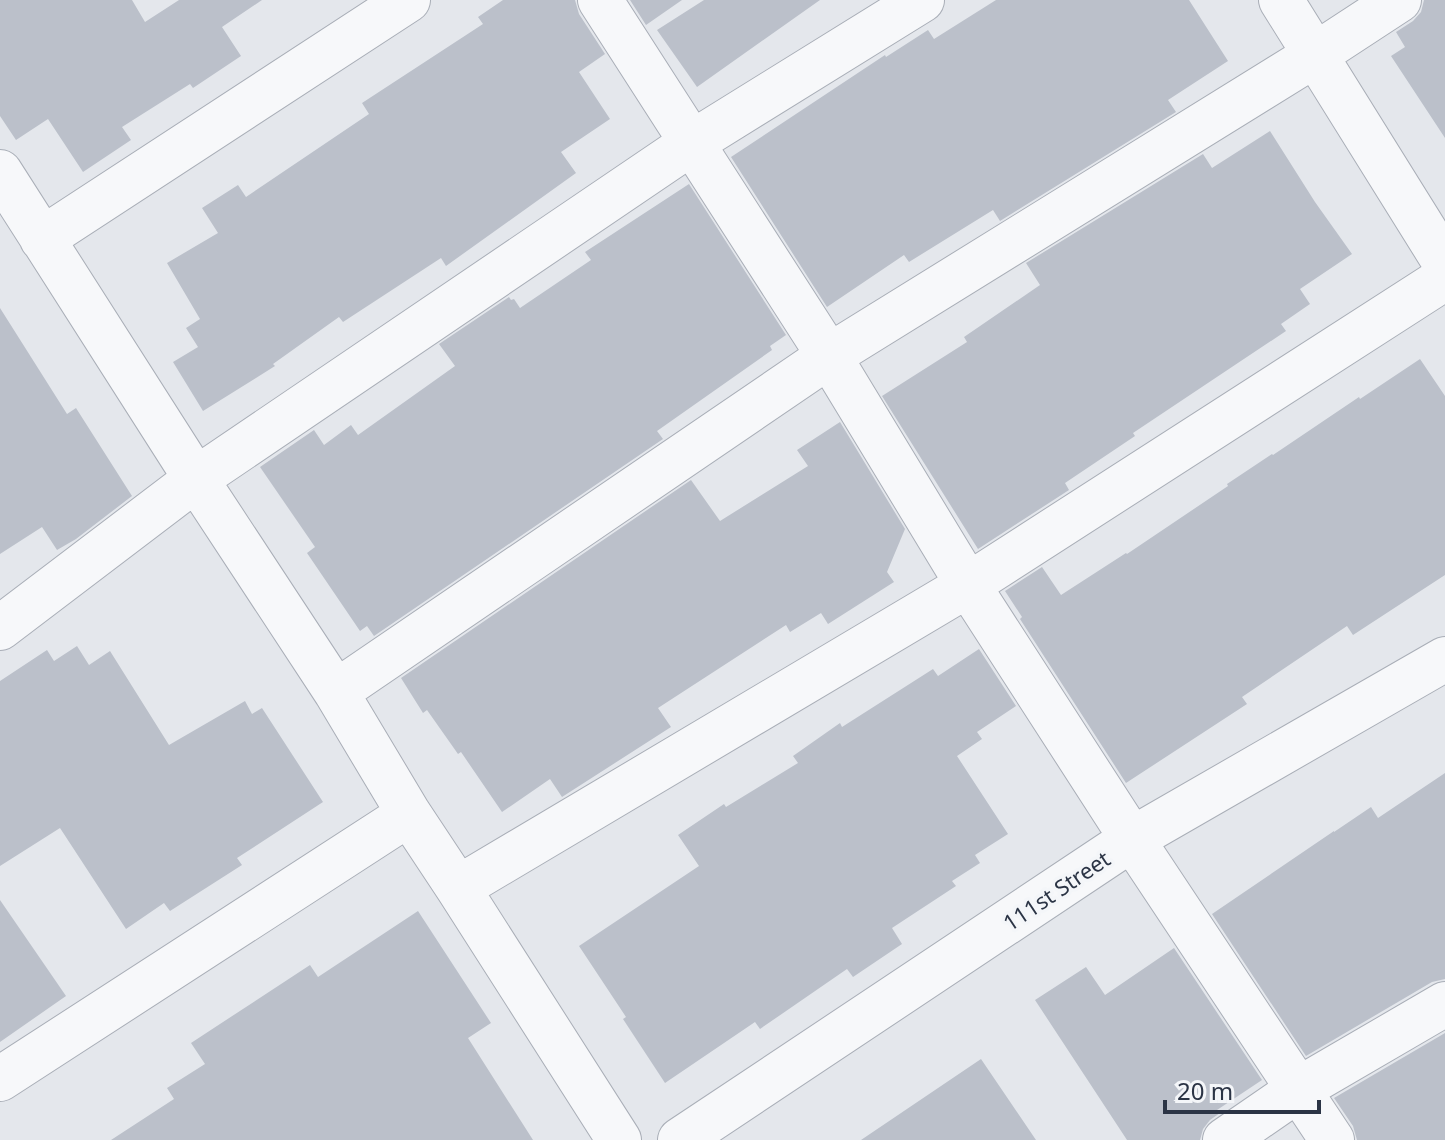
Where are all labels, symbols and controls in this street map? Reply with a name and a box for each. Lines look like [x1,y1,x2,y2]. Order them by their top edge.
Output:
street label: 111st Street [996,843,1116,937]
scale bar [1165,1064,1319,1114]
text: 20 m [1177,1074,1233,1107]

